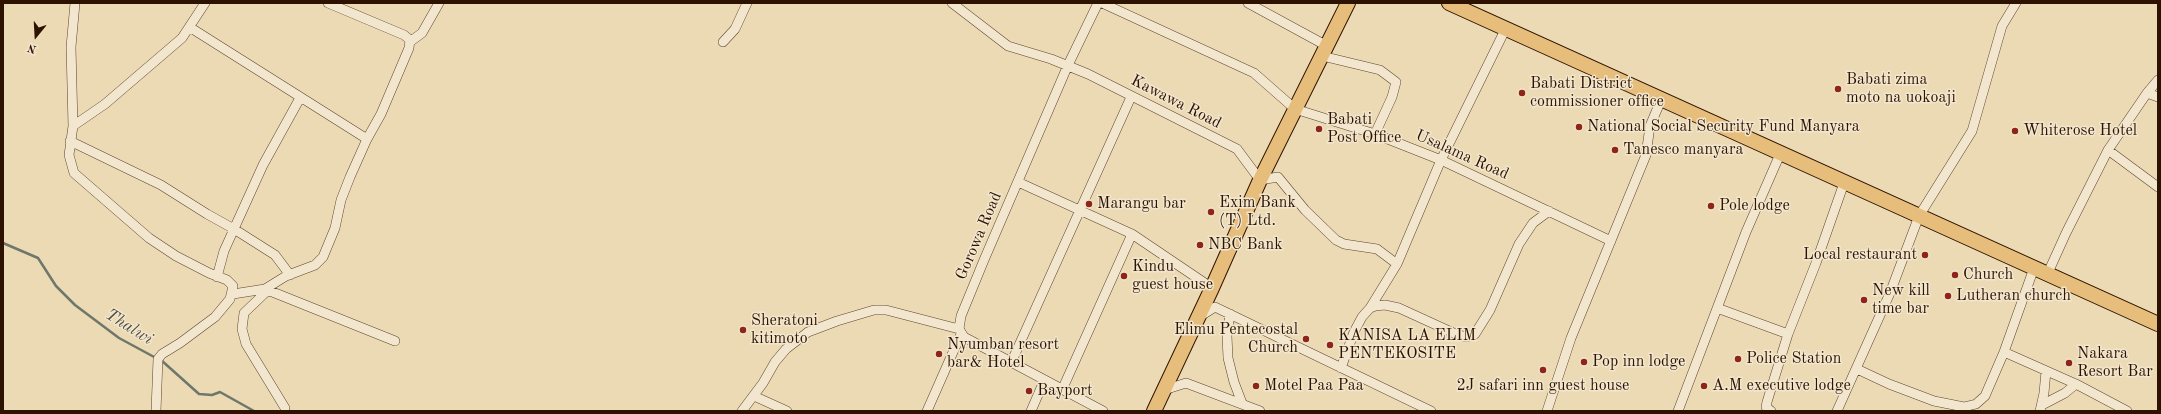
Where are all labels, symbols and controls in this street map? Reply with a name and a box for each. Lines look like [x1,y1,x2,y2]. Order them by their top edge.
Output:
north arrow [16,16,56,56]
text: N [26,41,38,54]
place label: Babati zima moto na uokoaji [1846,70,1956,108]
street label: Kawawa Road [1128,71,1224,133]
place label: Babati District commissioner office [1530,74,1664,112]
marker: Babati zima moto na uokoaji [1833,84,1843,94]
marker: Babati District commissioner office [1517,88,1527,98]
place label: Babati Post Office [1327,110,1401,148]
place label: National Social Security Fund Manyara [1587,117,1860,137]
place label: Whiterose Hotel [2023,121,2137,141]
marker: National Social Security Fund Manyara [1574,122,1584,132]
marker: Babati Post Office [1314,124,1324,134]
street label: Usalama Road [1412,126,1512,184]
marker: Whiterose Hotel [2010,126,2020,136]
place label: Tanesco manyara [1623,140,1743,160]
marker: Tanesco manyara [1610,145,1620,155]
street label: Gorowa Road [952,189,1006,283]
place label: Exim Bank (T) Ltd. [1219,193,1296,231]
place label: Marangu bar [1097,194,1186,214]
place label: Pole lodge [1719,196,1790,216]
marker: Marangu bar [1084,199,1094,209]
marker: Pole lodge [1706,201,1716,211]
marker: Exim Bank (T) Ltd. [1206,207,1216,217]
place label: NBC Bank [1208,235,1282,255]
marker: NBC Bank [1195,240,1205,250]
place label: Local restaurant [1803,245,1917,265]
marker: Local restaurant [1920,250,1930,260]
place label: Kindu guest house [1132,257,1213,295]
place label: Church [1963,265,2013,285]
marker: Church [1950,270,1960,280]
marker: Kindu guest house [1119,271,1129,281]
place label: New kill time bar [1872,281,1930,319]
place label: Lutheran church [1956,286,2071,306]
marker: Lutheran church [1943,291,1953,301]
marker: New kill time bar [1859,295,1869,305]
water label: Thalwi [101,304,157,350]
place label: Sheratoni kitimoto [751,311,818,349]
place label: Elimu Pentecostal Church [1174,320,1298,358]
marker: Sheratoni kitimoto [738,325,748,335]
place label: KANISA LA ELIM PENTEKOSITE [1338,326,1476,364]
marker: Elimu Pentecostal Church [1301,334,1311,344]
place label: Nyumban resort bar& Hotel [947,335,1059,373]
marker: KANISA LA ELIM PENTEKOSITE [1325,340,1335,350]
place label: Nakara Resort Bar [2077,344,2153,382]
marker: Nyumban resort bar& Hotel [934,349,944,359]
place label: Police Station [1746,349,1841,369]
place label: Pop inn lodge [1592,352,1685,372]
marker: Police Station [1733,354,1743,364]
marker: Pop inn lodge [1579,357,1589,367]
marker: Nakara Resort Bar [2064,358,2074,368]
marker: 2J safari inn guest house [1538,365,1548,375]
place label: Motel Paa Paa [1264,376,1364,396]
place label: 2J safari inn guest house [1457,376,1629,396]
place label: A.M executive lodge [1712,376,1851,396]
place label: Bayport [1037,381,1093,401]
marker: Motel Paa Paa [1251,381,1261,391]
marker: A.M executive lodge [1699,381,1709,391]
marker: Bayport [1024,386,1034,396]

